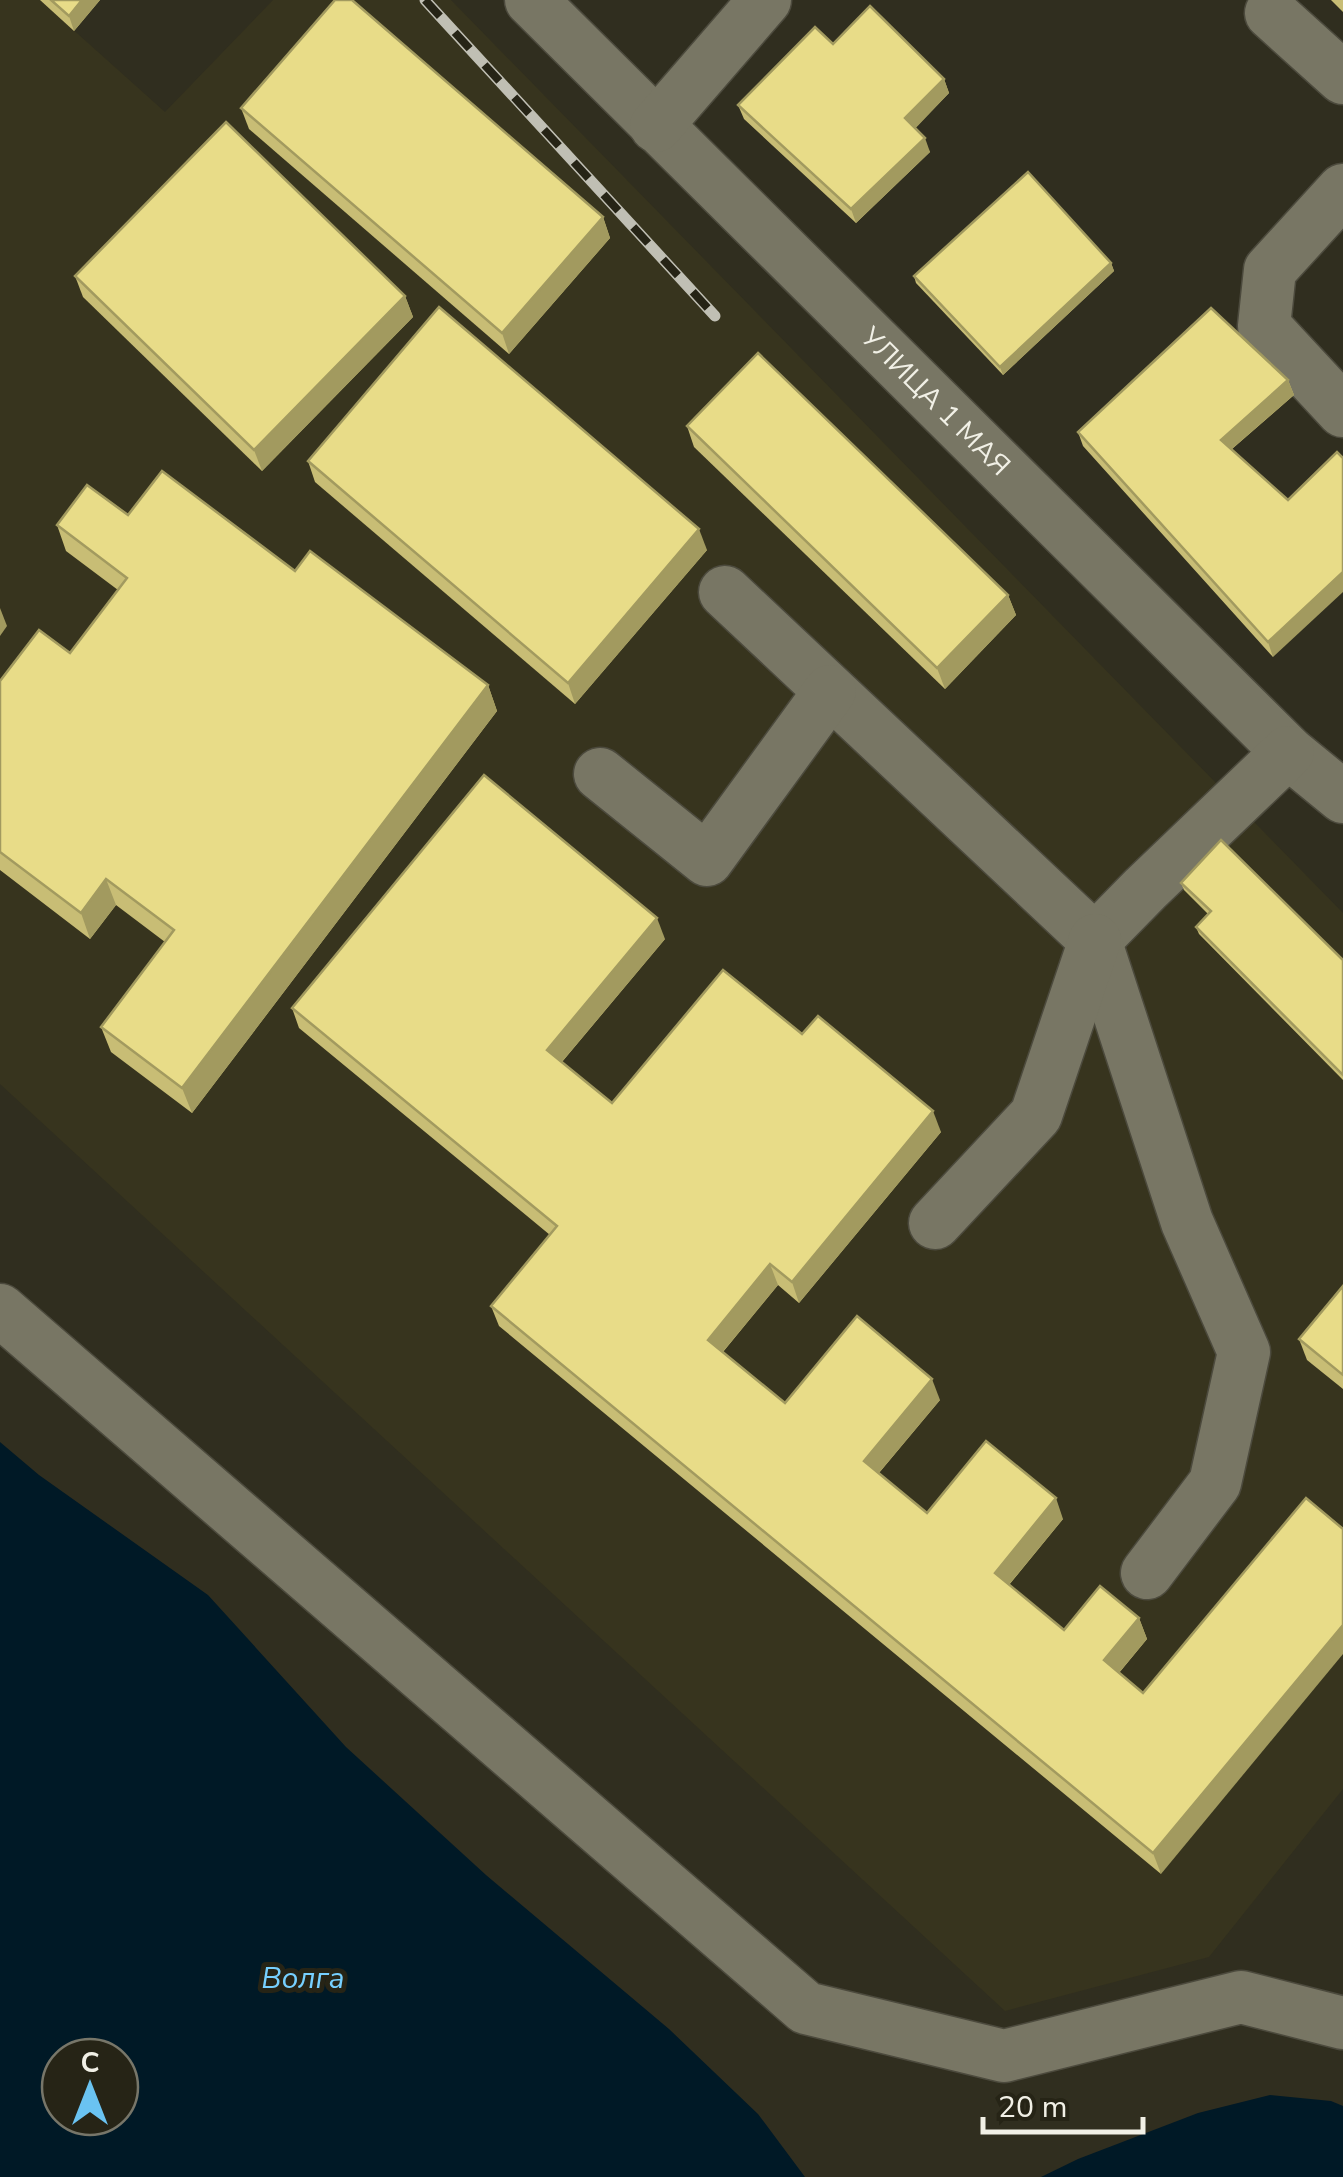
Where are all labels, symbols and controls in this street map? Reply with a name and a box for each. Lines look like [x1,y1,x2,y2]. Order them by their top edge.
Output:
street label: УЛИЦА 1 МАЯ [852,318,1018,484]
water label: Волга [261,1958,345,1999]
north arrow [40,2037,140,2137]
text: С [80,2044,100,2082]
scale bar [983,2072,1143,2134]
text: 20 m [998,2087,1067,2128]

